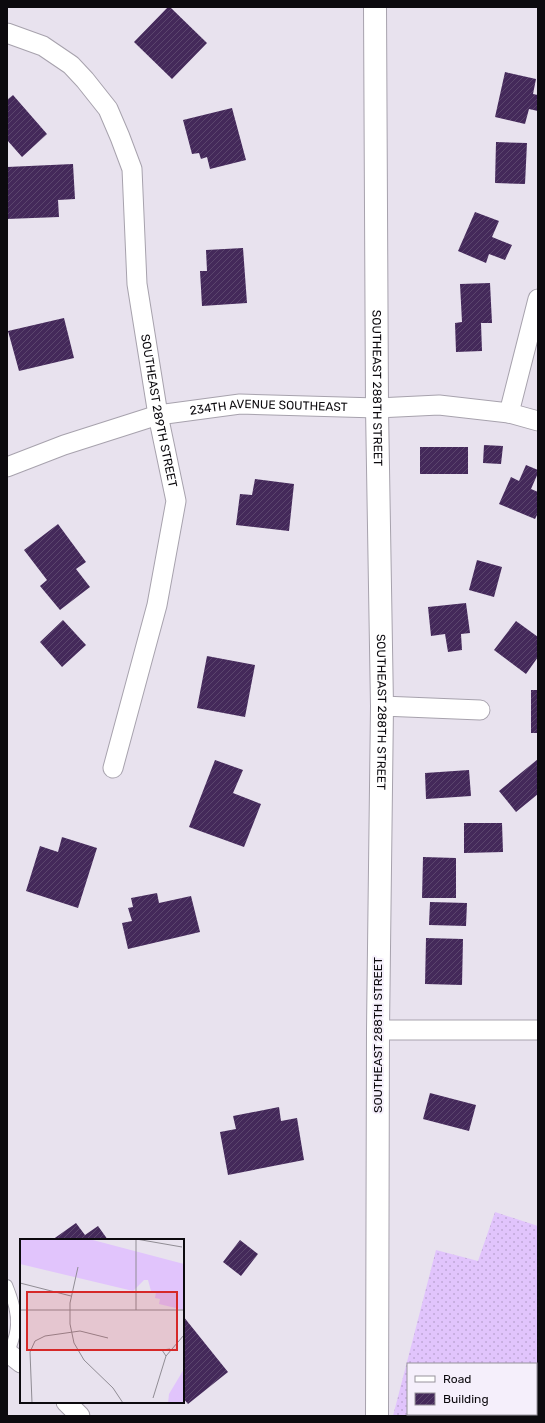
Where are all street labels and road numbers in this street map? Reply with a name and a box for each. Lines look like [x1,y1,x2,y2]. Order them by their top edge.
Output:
street label: SOUTHEAST 288TH STREET [370,310,385,466]
street label: SOUTHEAST 289TH STREET [138,333,180,489]
street label: 234TH AVENUE SOUTHEAST [189,397,348,418]
street label: SOUTHEAST 288TH STREET [374,634,389,790]
street label: SOUTHEAST 288TH STREET [371,957,385,1113]

